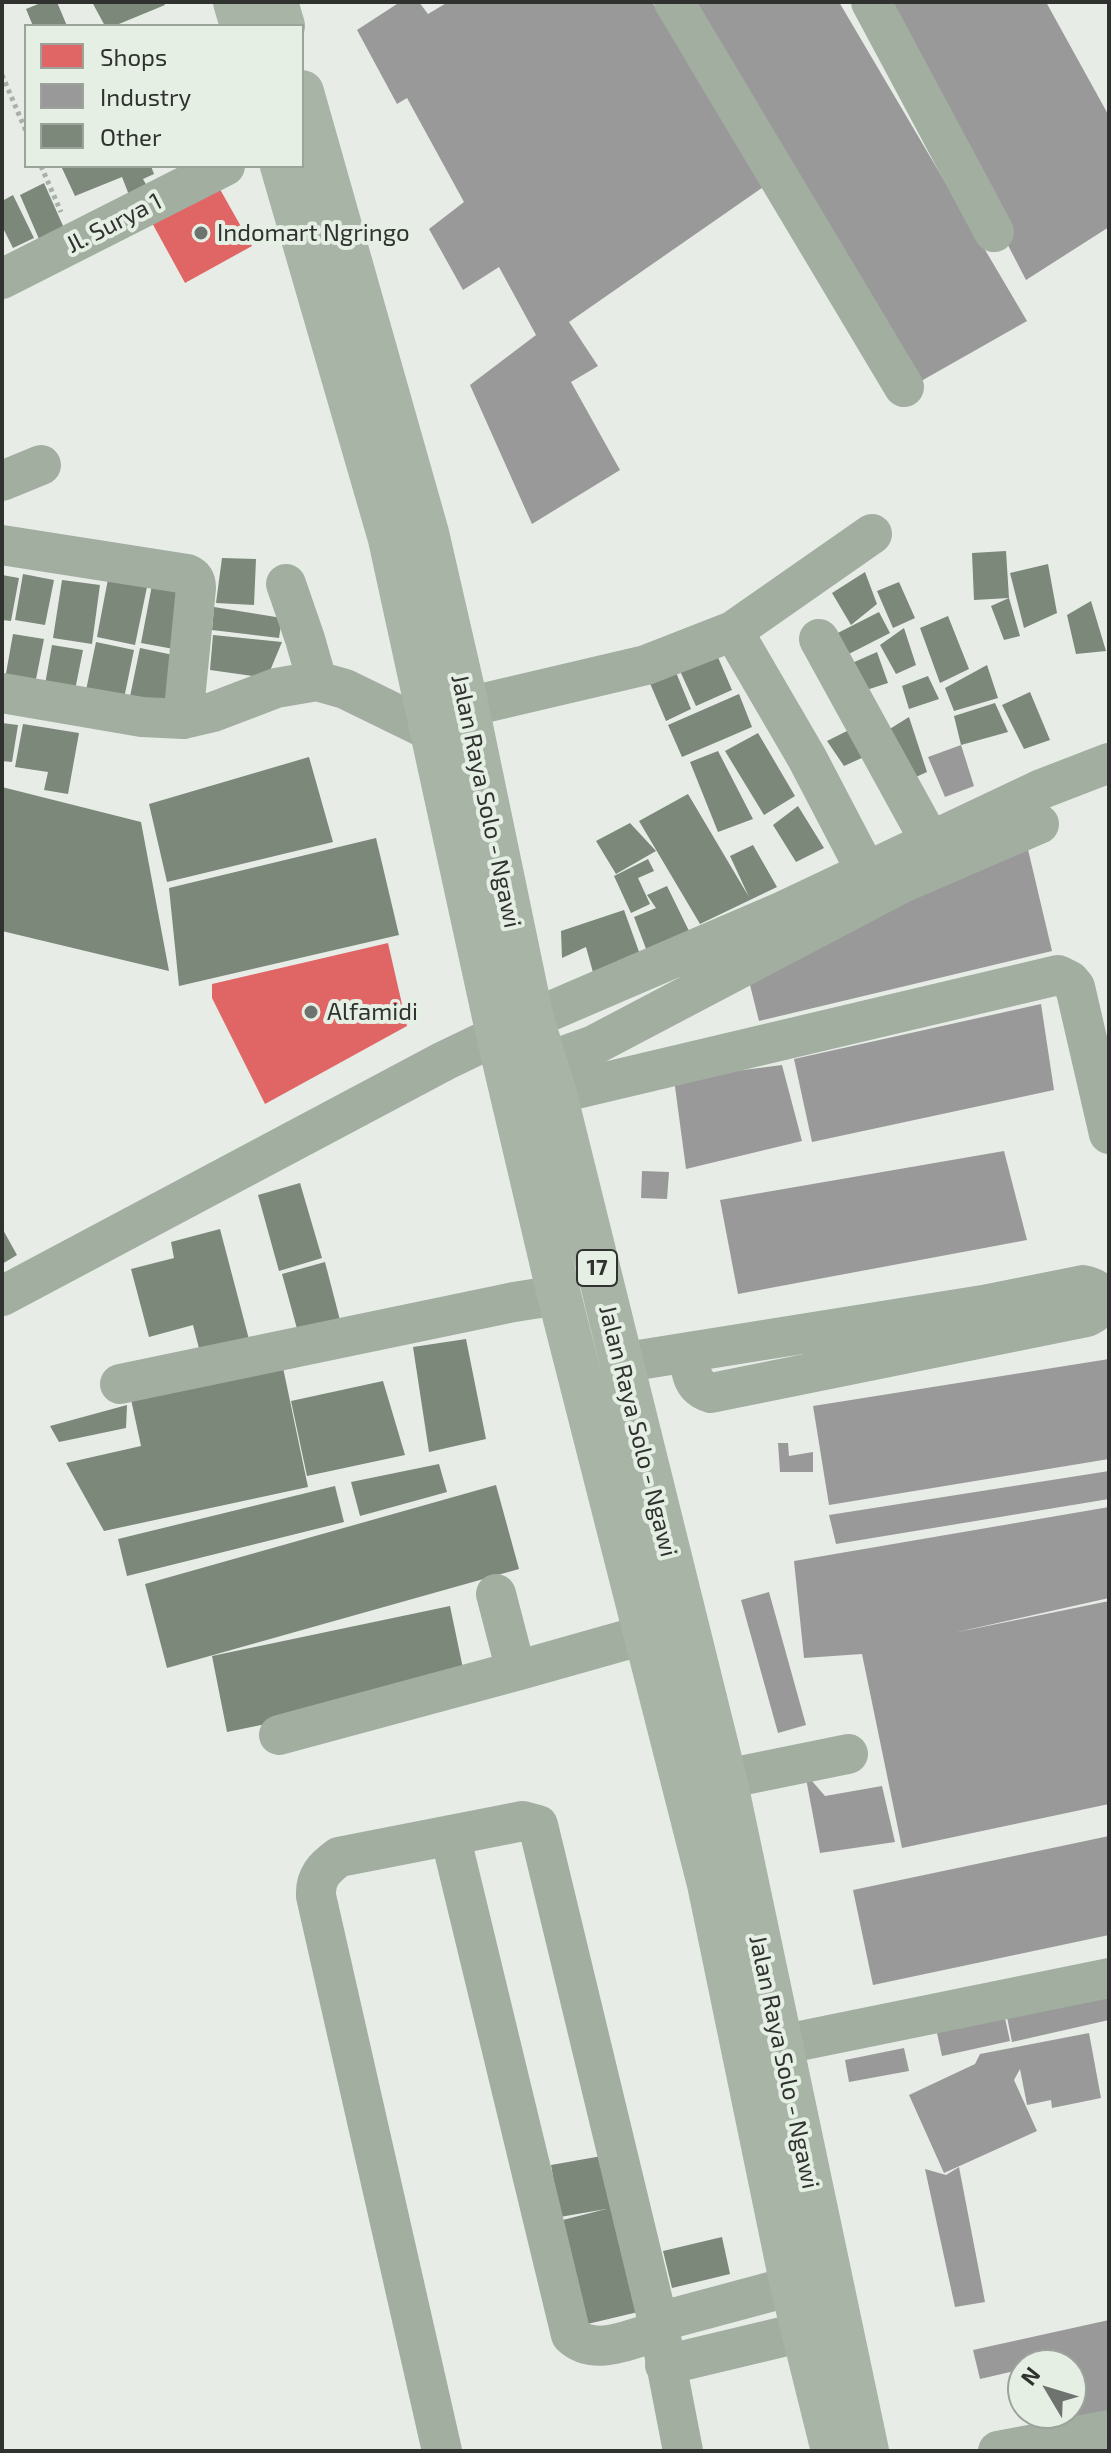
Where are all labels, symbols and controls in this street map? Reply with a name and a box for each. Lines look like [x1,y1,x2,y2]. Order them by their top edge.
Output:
legend [24,24,304,168]
text: Shops [100,42,167,71]
text: Industry [100,82,191,111]
text: Other [100,122,162,151]
street label: Jl. Surya 1 [61,187,167,259]
place label: Indomart Ngringo [217,219,410,247]
marker: Indomart Ngringo [192,224,210,242]
street label: Jalan Raya Solo - Ngawi [445,672,527,930]
place label: Alfamidi [327,998,418,1026]
marker: Alfamidi [302,1003,320,1021]
road number: 17 [577,1250,617,1286]
street label: Jalan Raya Solo - Ngawi [593,1302,683,1560]
street label: Jalan Raya Solo - Ngawi [743,1933,825,2191]
north arrow [1007,2349,1087,2429]
text: N [1015,2361,1045,2390]

